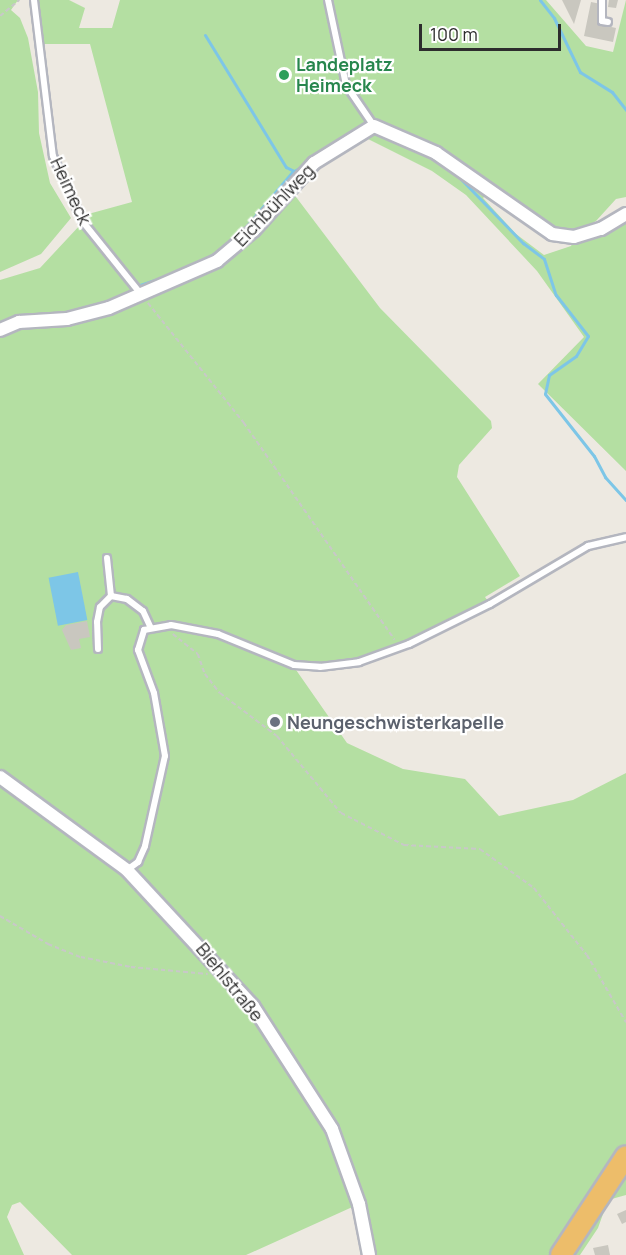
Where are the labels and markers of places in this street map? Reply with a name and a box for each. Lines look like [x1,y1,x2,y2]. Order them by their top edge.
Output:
place label: Landeplatz Heimeck [296,54,393,97]
marker: Landeplatz Heimeck [277,68,291,82]
place label: Neungeschwisterkapelle [287,711,504,733]
marker: Neungeschwisterkapelle [268,715,282,729]

